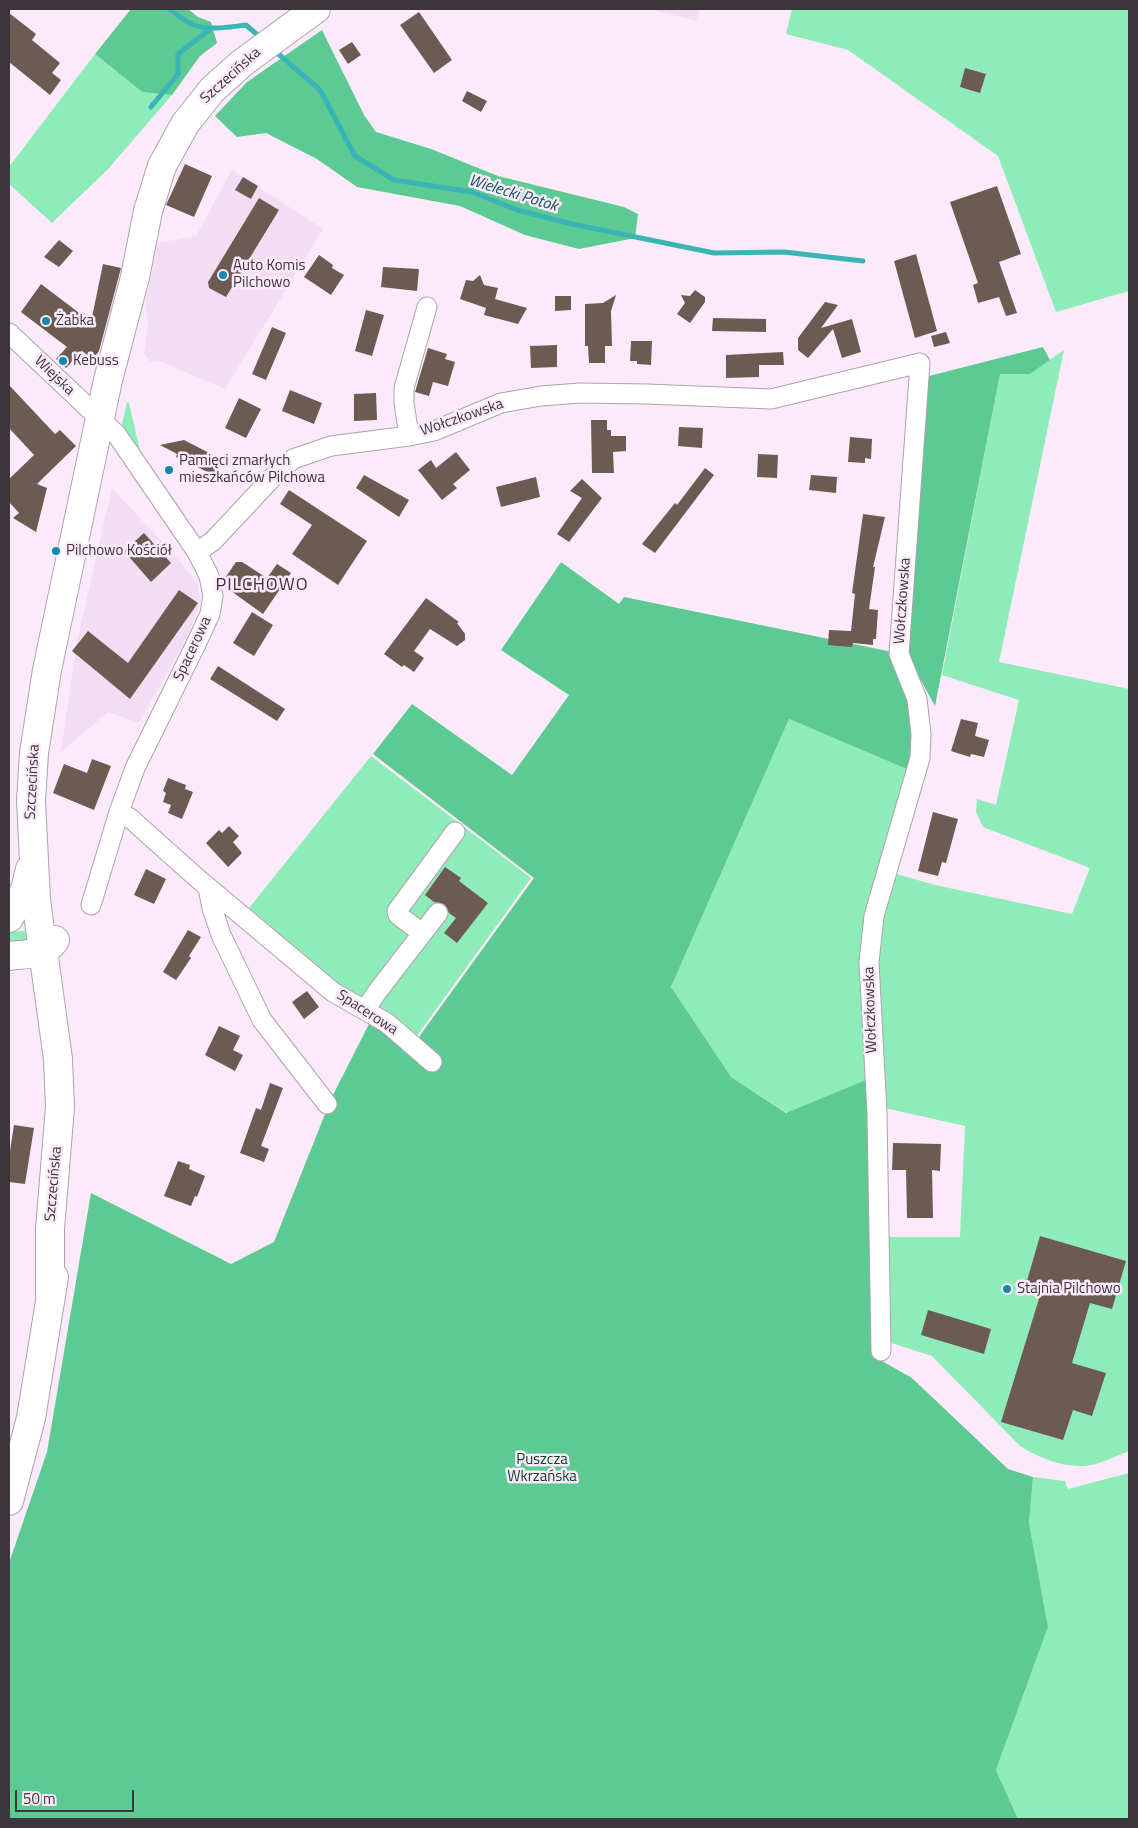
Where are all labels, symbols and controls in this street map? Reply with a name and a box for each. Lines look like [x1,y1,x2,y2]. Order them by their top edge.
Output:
street label: Szczecińska [197,44,265,108]
water label: Wielecki Potok [466,171,560,217]
place label: Auto Komis Pilchowo [233,257,305,292]
marker: Auto Komis Pilchowo [217,269,229,281]
place label: Żabka [56,312,94,330]
marker: Żabka [40,315,52,327]
street label: Wiejska [30,352,78,400]
place label: Kebuss [73,352,119,370]
marker: Kebuss [57,355,69,367]
street label: Wołczkowska [418,395,506,441]
place label: Pamięci zmarłych mieszkańców Pilchowa [179,452,325,487]
marker: Pamięci zmarłych mieszkańców Pilchowa [163,464,175,476]
place label: Pilchowo Kościół [66,542,172,560]
marker: Pilchowo Kościół [50,545,62,557]
street label: Wołczkowska [891,557,915,645]
district label: PILCHOWO [214,575,310,597]
street label: Spacerowa [170,614,216,684]
street label: Szczecińska [22,744,44,820]
street label: Wołczkowska [860,966,882,1054]
street label: Spacerowa [333,987,401,1039]
street label: Szczecińska [42,1146,66,1222]
place label: Stajnia Pilchowo [1017,1280,1121,1298]
marker: Stajnia Pilchowo [1001,1283,1013,1295]
park label: Puszcza Wkrzańska [507,1451,577,1486]
scale bar [18,1780,136,1812]
text: 50 m [23,1787,56,1810]

